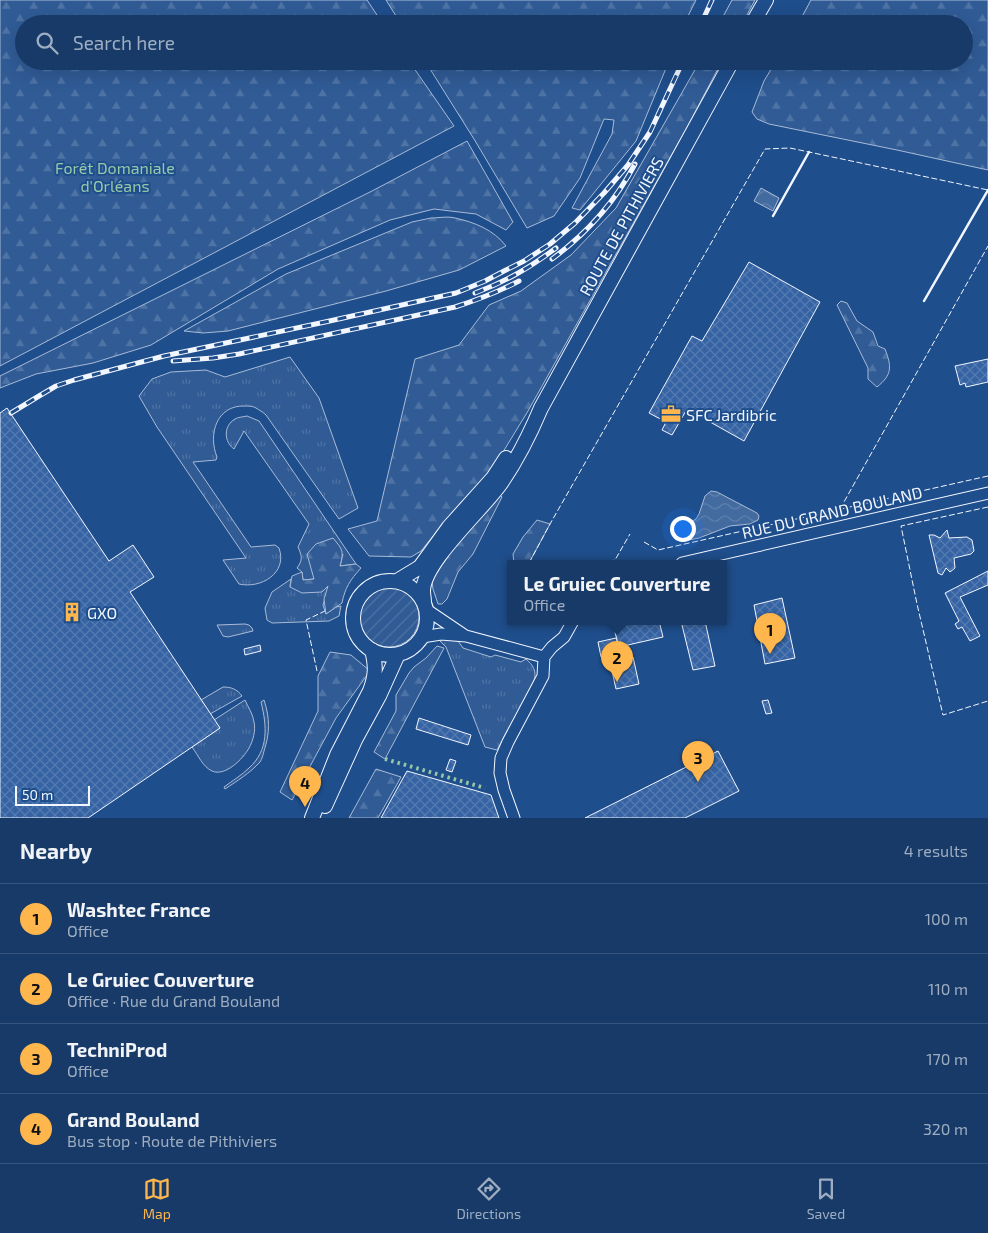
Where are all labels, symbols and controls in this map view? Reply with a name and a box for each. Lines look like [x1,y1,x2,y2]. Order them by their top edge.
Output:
search box [15,15,973,70]
icon: search [33,29,61,57]
text: Search here [73,31,175,54]
street label: ROUTE DE PITHIVIERS [575,153,667,299]
park label: Forêt Domaniale d'Orléans [55,158,175,195]
office icon: SFC Jardibric [660,403,682,425]
place label: SFC Jardibric [686,405,777,424]
street label: RUE DU GRAND BOULAND [740,482,924,542]
your location [670,516,696,542]
popup [507,560,727,625]
text: Le Gruiec Couverture [523,572,711,595]
text: Office [523,595,565,614]
building icon: GXO [61,601,83,623]
place label: GXO [87,603,117,622]
pin: 1 [754,613,786,654]
pin: 2 [601,641,633,682]
pin: 3 [682,741,714,782]
pin: 4 [289,766,321,807]
scale bar [15,783,90,806]
text: 50 m [22,786,53,803]
text: Nearby [20,838,92,863]
text: 4 results [904,841,968,860]
text: Washtec France [67,898,211,921]
text: 1 [33,909,39,928]
text: 100 m [925,909,968,928]
text: Office [67,921,109,940]
text: Le Gruiec Couverture [67,968,254,991]
text: 2 [31,979,41,998]
text: 110 m [928,979,968,998]
text: Office · Rue du Grand Bouland [67,991,280,1010]
text: TechniProd [67,1038,167,1061]
text: 3 [31,1049,41,1068]
text: 170 m [926,1049,968,1068]
text: Office [67,1061,109,1080]
text: Grand Bouland [67,1108,200,1131]
text: 4 [31,1119,41,1138]
text: 320 m [923,1119,968,1138]
text: Bus stop · Route de Pithiviers [67,1131,277,1150]
tab: Map [143,1175,171,1222]
tab: Directions [457,1175,521,1222]
tab: Saved [807,1175,845,1222]

